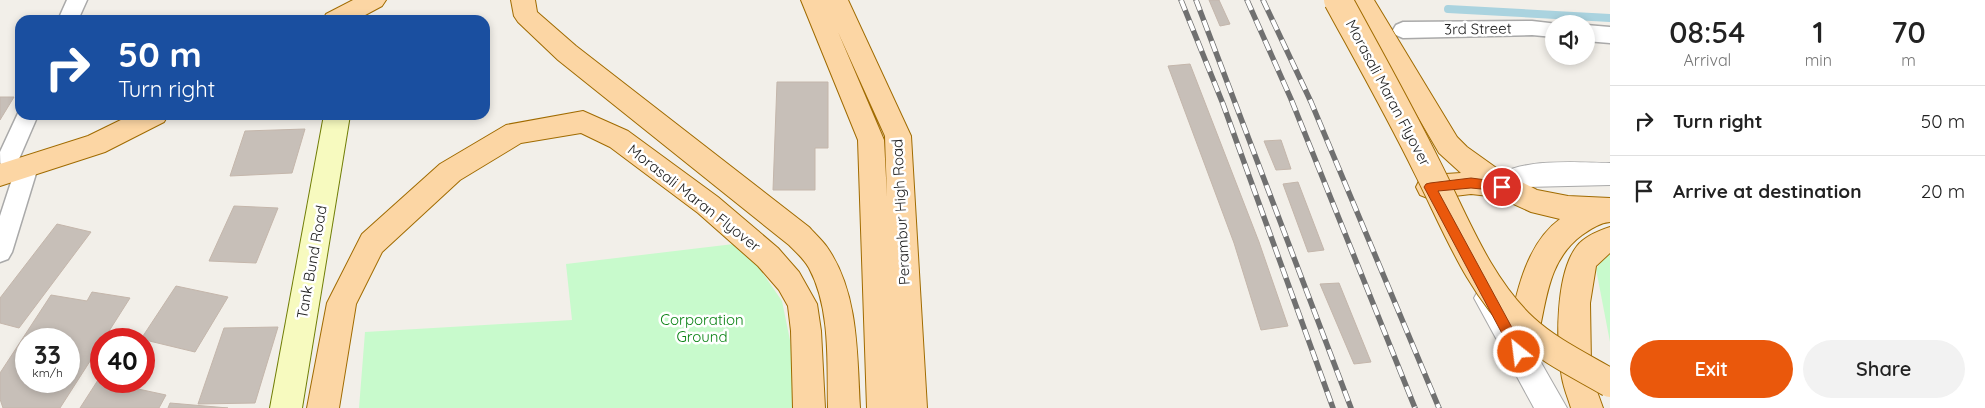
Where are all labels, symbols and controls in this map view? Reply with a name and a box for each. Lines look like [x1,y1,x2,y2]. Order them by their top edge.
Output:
text: 08:54 [1669,13,1745,51]
text: 1 [1813,13,1824,51]
text: 70 [1891,13,1926,51]
map controls [1545,15,1595,65]
button: sound [1545,15,1595,65]
street label: Morasali Maran Flyover [1342,16,1435,170]
street label: 3rd Street [1444,18,1512,39]
text: 50 m [118,32,202,76]
icon: right [35,35,100,100]
text: Arrival [1683,50,1731,70]
text: min [1805,50,1832,70]
text: m [1901,50,1916,70]
text: Turn right [118,75,215,103]
icon: right [1630,107,1658,135]
text: Turn right [1673,109,1762,133]
text: 50 m [1921,109,1965,133]
street label: Perambur High Road [887,138,914,286]
street label: Morasali Maran Flyover [624,140,765,256]
pin [1481,166,1523,208]
icon: arrive [1488,173,1516,201]
icon: arrive [1630,177,1658,205]
text: Arrive at destination [1673,179,1862,203]
text: 20 m [1921,179,1965,203]
street label: Tank Bund Road [292,204,331,320]
park label: Corporation Ground [660,310,744,346]
position arrow [1492,325,1544,377]
speed limit sign: 40 [90,328,155,393]
text: 33 [34,339,61,370]
button: Exit [1630,340,1793,398]
button: Share [1803,340,1965,398]
text: km/h [32,365,63,380]

